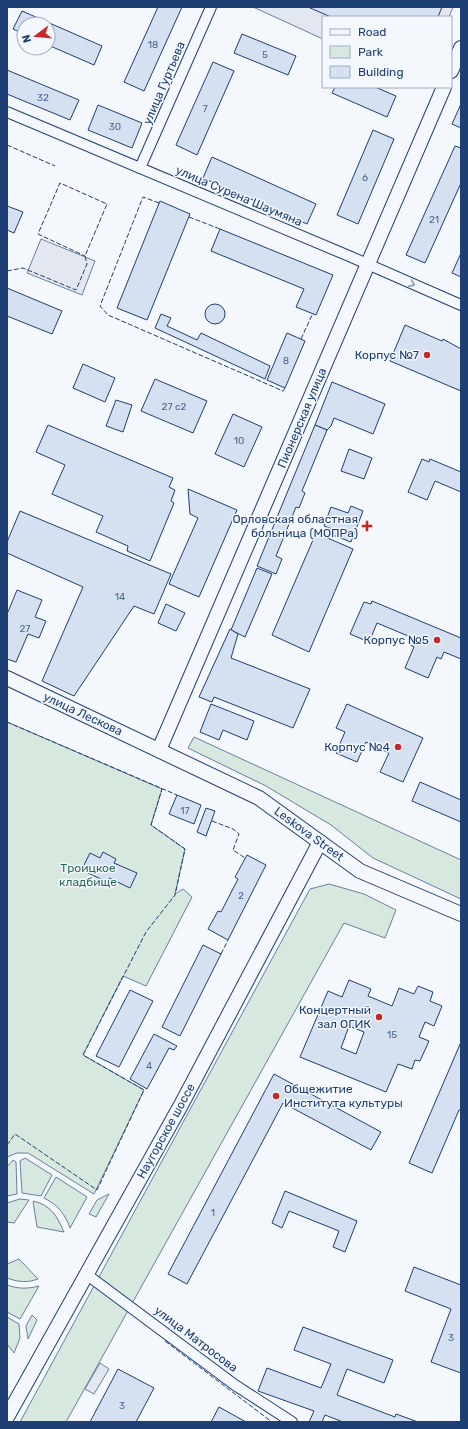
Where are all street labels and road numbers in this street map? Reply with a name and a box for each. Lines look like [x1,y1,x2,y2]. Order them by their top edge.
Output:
street label: улица Гуртьева [140,39,188,127]
street label: улица Сурена Шаумяна [174,163,304,229]
street label: Пионерская улица [275,366,329,470]
street label: улица Лескова [41,690,125,738]
street label: Leskova Street [271,804,347,864]
street label: Наугорское шоссе [134,1081,198,1181]
street label: улица Матросова [152,1303,240,1375]

